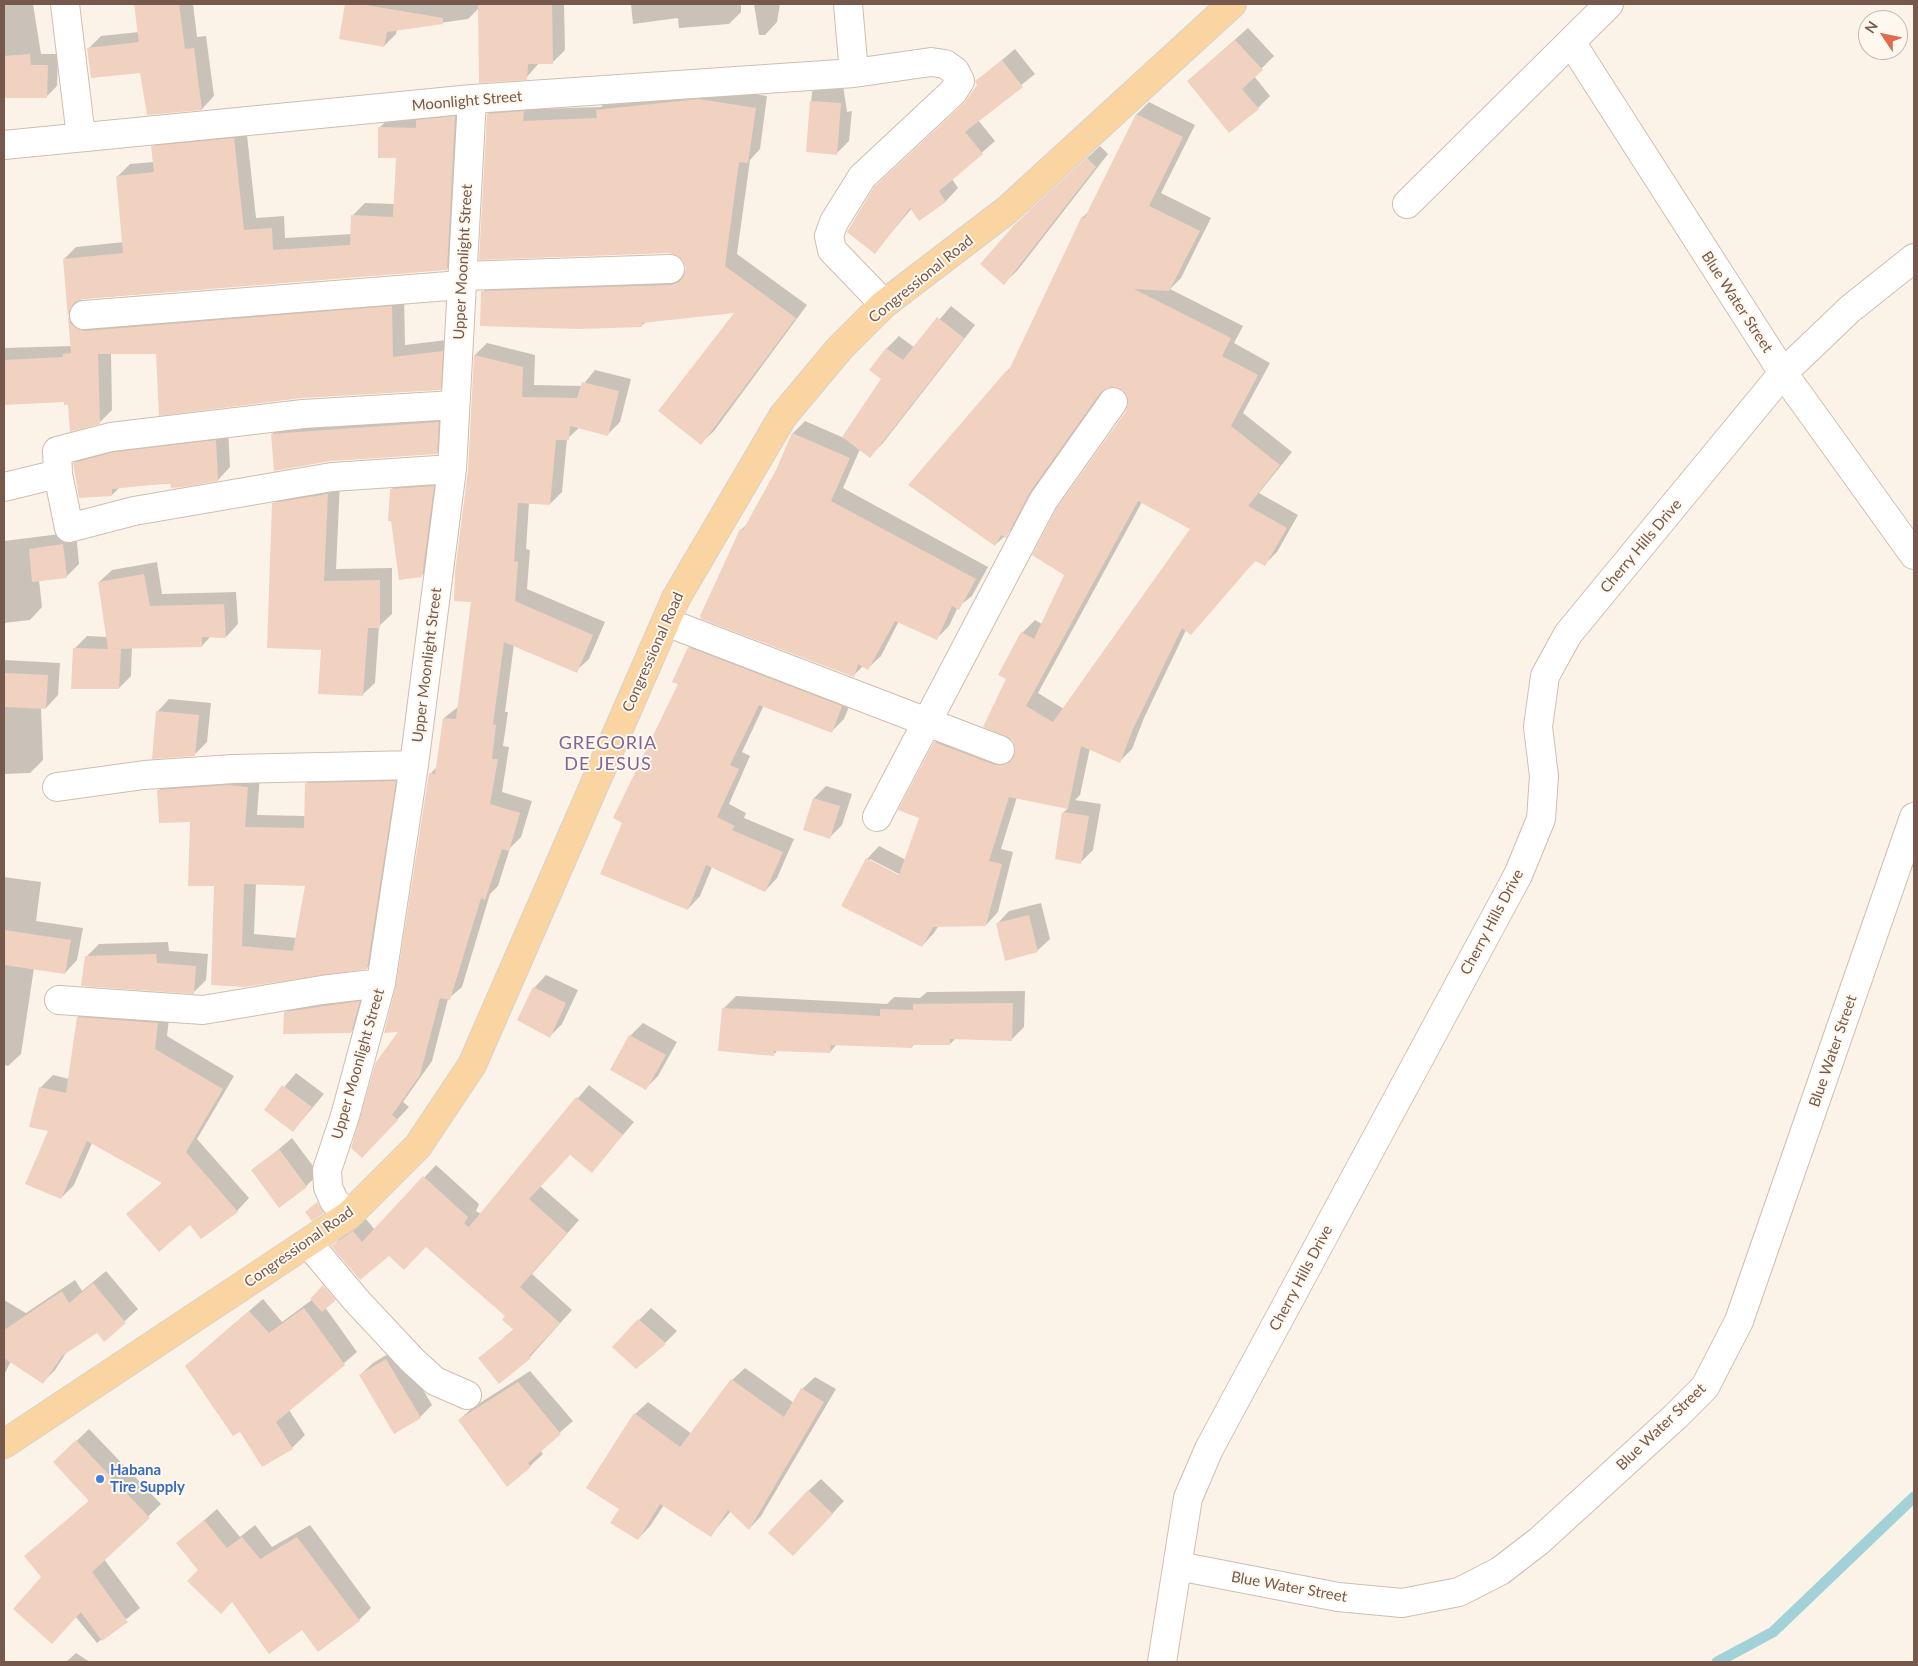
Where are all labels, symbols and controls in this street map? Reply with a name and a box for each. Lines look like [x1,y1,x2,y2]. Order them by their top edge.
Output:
north arrow [1858,10,1908,60]
text: N [1861,18,1881,36]
street label: Moonlight Street [411,87,523,115]
street label: Upper Moonlight Street [450,184,476,340]
street label: Congressional Road [865,231,977,327]
street label: Blue Water Street [1698,248,1776,356]
street label: Cherry Hills Drive [1597,495,1685,597]
street label: Upper Moonlight Street [409,587,445,743]
street label: Congressional Road [619,589,687,715]
district label: GREGORIA DE JESUS [558,732,658,774]
street label: Cherry Hills Drive [1457,866,1527,978]
street label: Upper Moonlight Street [328,987,388,1141]
street label: Blue Water Street [1805,993,1861,1109]
street label: Congressional Road [241,1203,357,1291]
street label: Cherry Hills Drive [1266,1222,1336,1334]
street label: Blue Water Street [1613,1380,1709,1474]
place label: Habana Tire Supply [110,1461,185,1496]
marker: Habana Tire Supply [94,1473,106,1485]
street label: Blue Water Street [1230,1568,1348,1606]

